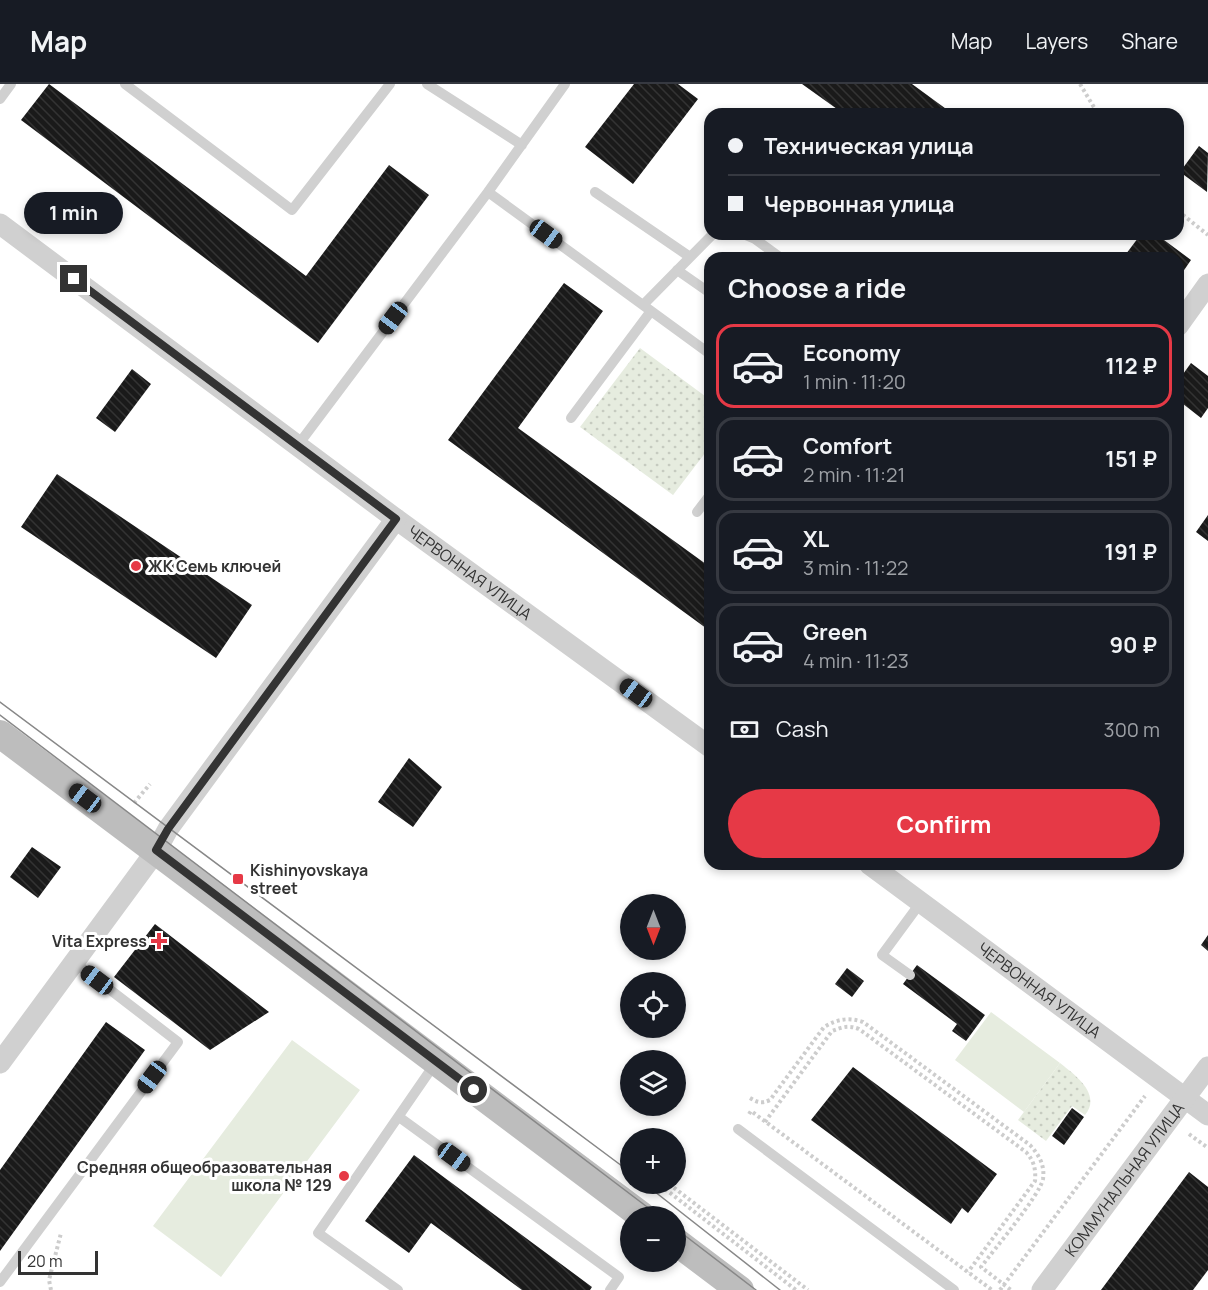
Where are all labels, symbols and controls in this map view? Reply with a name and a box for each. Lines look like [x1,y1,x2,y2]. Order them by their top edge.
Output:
text: Map [30,22,87,60]
text: Map [951,27,992,55]
text: Layers [1025,27,1088,55]
text: Share [1121,27,1178,55]
text: Техническая улица [764,131,974,161]
text: Червонная улица [764,189,954,219]
callout: 1 min [25,192,124,234]
text: 1 min [49,199,98,226]
car [526,216,566,252]
route end [60,265,87,292]
text: Choose a ride [728,269,906,306]
car [375,298,411,338]
text: Economy [803,338,901,368]
icon: car [731,339,785,393]
text: 112 ₽ [1105,351,1157,381]
text: 1 min · 11:20 [803,368,906,395]
text: Comfort [803,431,892,461]
icon: car [731,432,785,486]
text: 151 ₽ [1105,444,1157,474]
text: 2 min · 11:21 [803,461,905,488]
street label: ЧЕРВОННАЯ УЛИЦА [403,520,536,625]
text: XL [803,524,829,554]
icon: car [731,525,785,579]
text: 191 ₽ [1105,537,1157,567]
text: 3 min · 11:22 [803,554,908,581]
place label: ЖК Семь ключей [148,555,281,577]
marker: ЖК Семь ключей [129,559,143,573]
text: Green [803,617,868,647]
icon: car [731,618,785,672]
text: 90 ₽ [1109,630,1157,660]
text: 4 min · 11:23 [803,647,909,674]
car [616,675,656,711]
icon: cash [728,713,761,746]
text: Cash [776,714,829,744]
text: 300 m [1104,716,1160,743]
car [65,780,105,816]
button: Confirm [728,789,1160,858]
place label: Kishinyovskaya street [250,859,368,899]
marker: Kishinyovskaya street [231,872,245,886]
north arrow [620,894,686,960]
map controls [620,894,686,1272]
place label: Vita Express [52,930,147,952]
marker: Vita Express [152,934,166,948]
street label: ЧЕРВОННАЯ УЛИЦА [973,937,1106,1043]
car [77,962,117,998]
button: locate [620,972,686,1038]
button: layers [620,1050,686,1116]
car [134,1057,170,1097]
route start [460,1076,487,1103]
street label: КОММУНАЛЬНАЯ УЛИЦА [1060,1098,1189,1261]
button: + [620,1128,686,1194]
car [434,1139,474,1175]
place label: Средняя общеобразовательная школа № 129 [77,1156,332,1196]
marker: Средняя общеобразовательная школа № 129 [337,1169,351,1183]
button: − [620,1206,686,1272]
scale bar [18,1248,98,1276]
text: 20 m [27,1250,63,1272]

